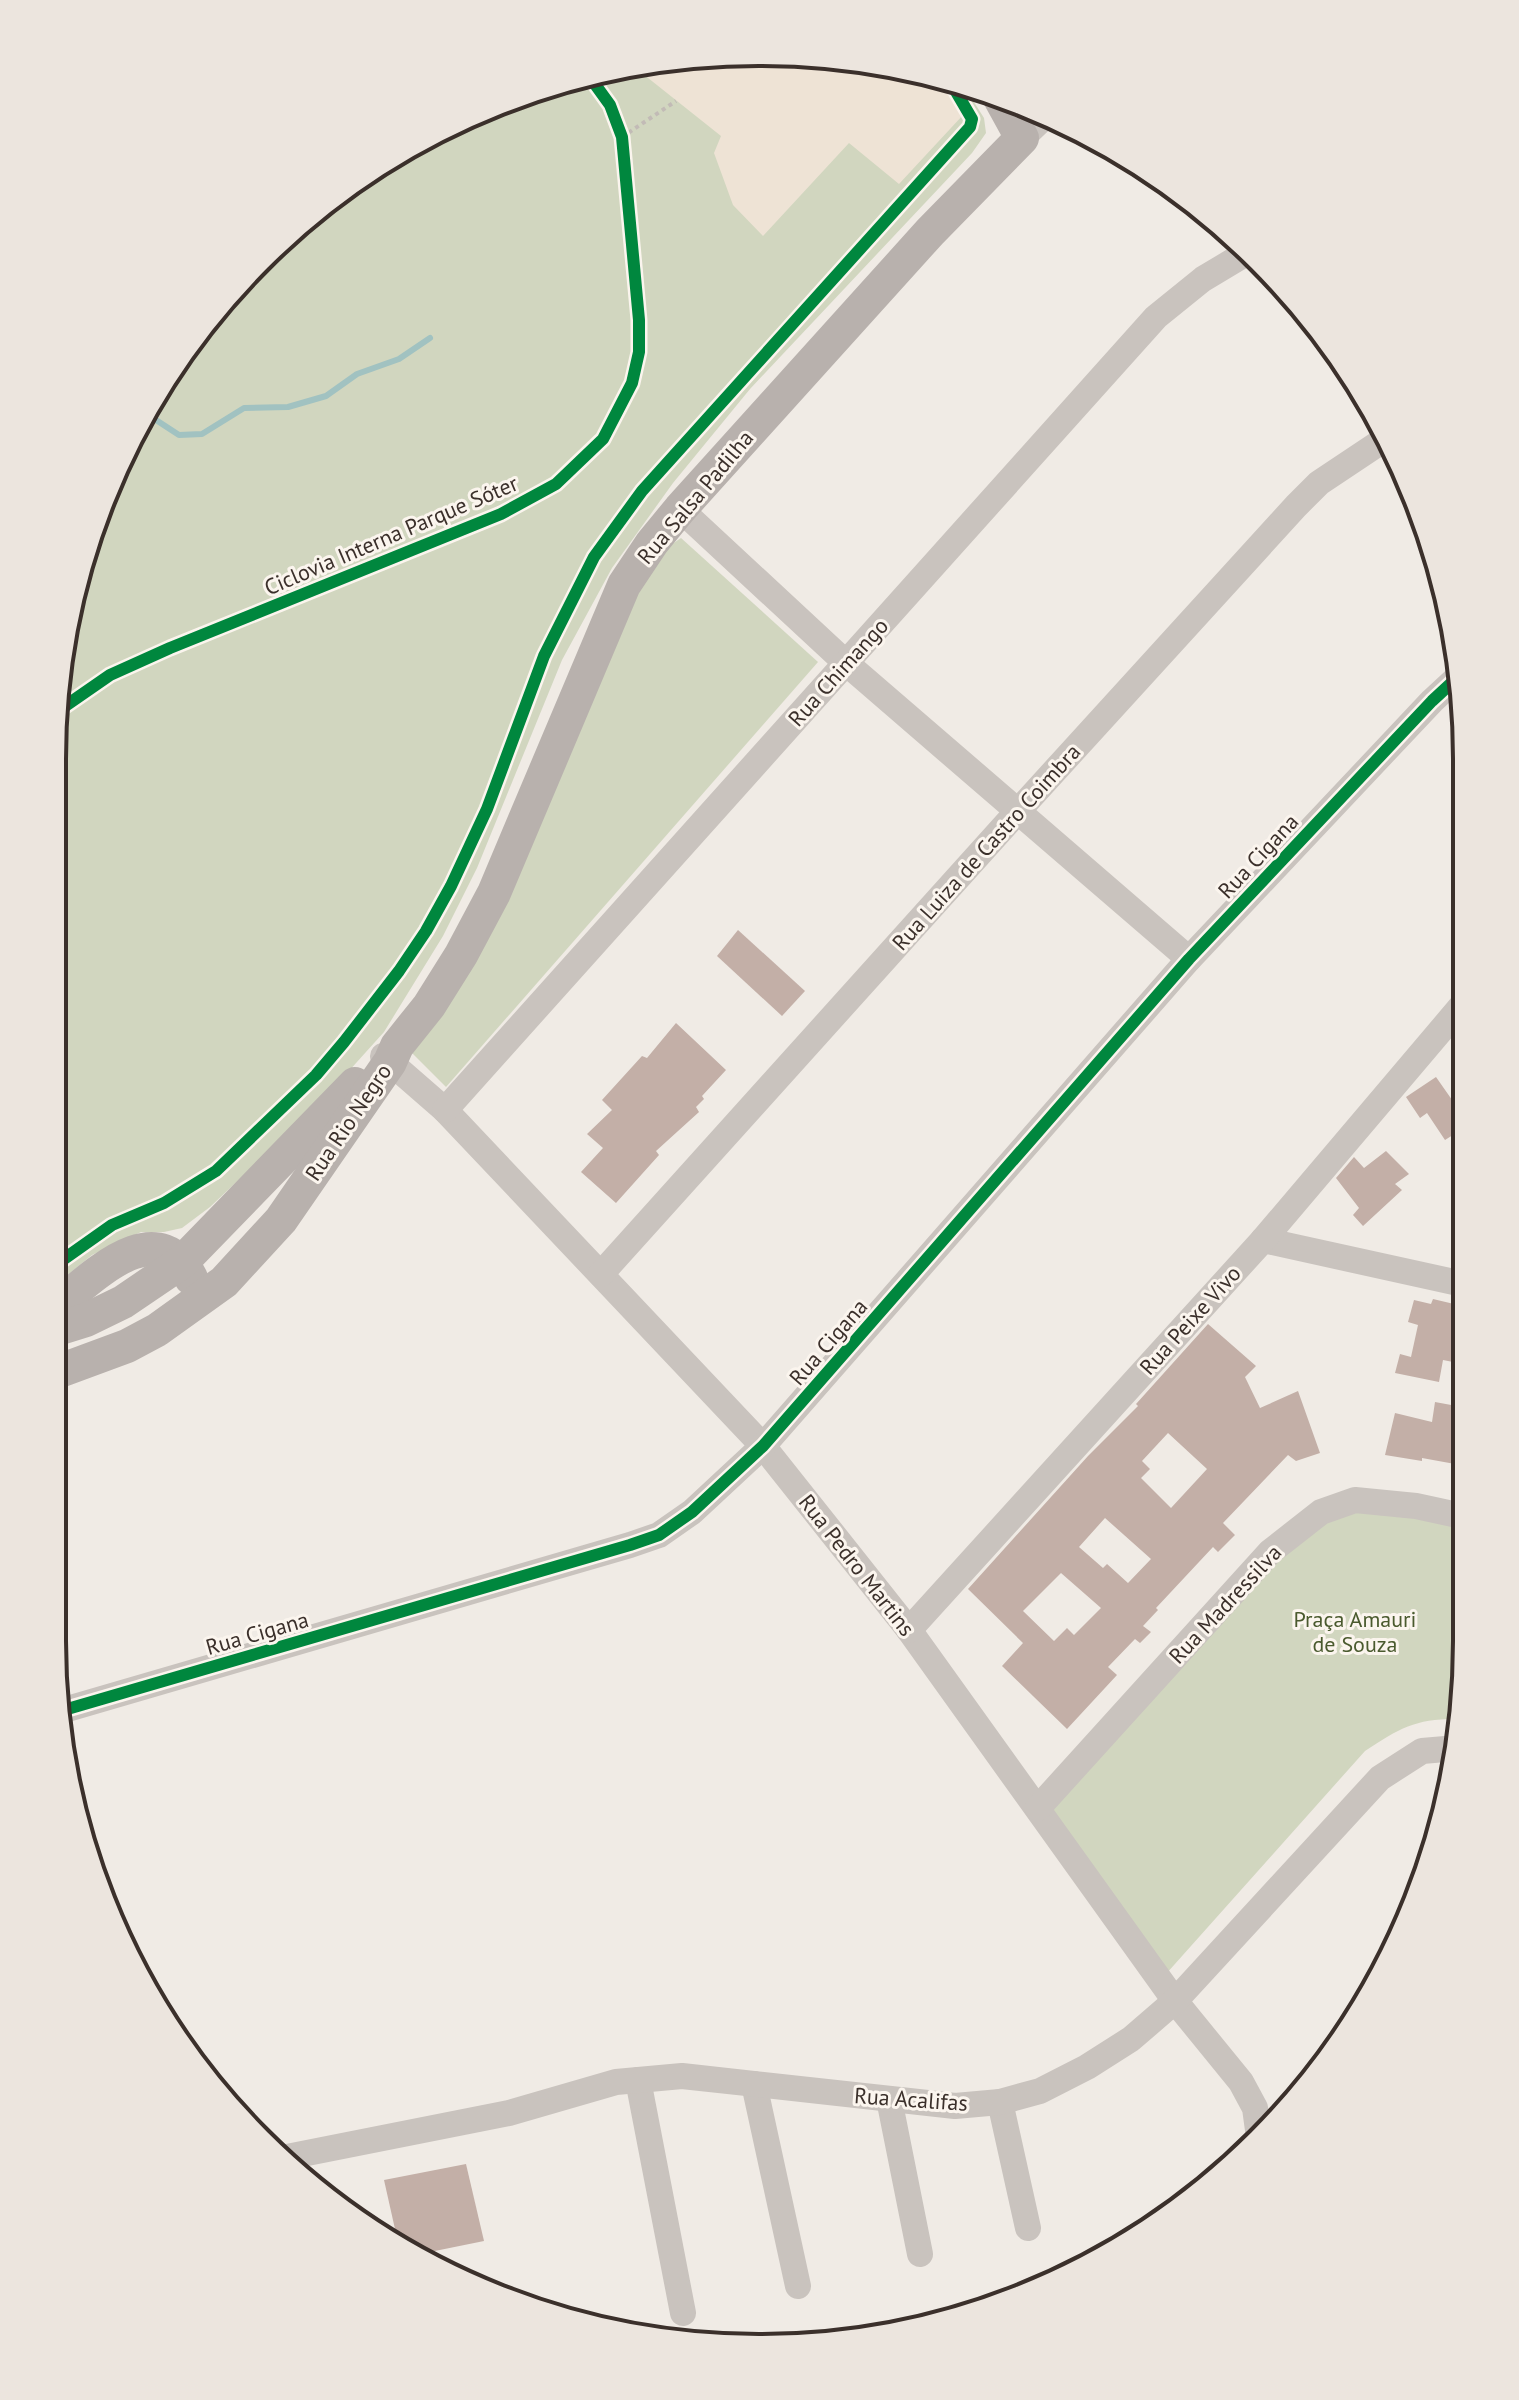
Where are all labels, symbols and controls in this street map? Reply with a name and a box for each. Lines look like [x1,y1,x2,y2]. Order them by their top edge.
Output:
street label: Rua Salsa Padilha [631,424,759,570]
street label: Ciclovia Interna Parque Sóter [260,469,522,601]
street label: Rua Chimango [782,612,894,732]
street label: Rua Luiza de Castro Coimbra [886,738,1086,956]
street label: Rua Cigana [1212,808,1304,904]
street label: Rua Rio Negro [299,1058,397,1186]
street label: Rua Peixe Vivo [1133,1259,1247,1381]
street label: Rua Cigana [783,1293,873,1391]
street label: Rua Pedro Martins [793,1488,921,1642]
street label: Rua Madressilva [1163,1539,1287,1669]
street label: Rua Cigana [202,1605,312,1661]
park label: Praça Amauri de Souza [1294,1605,1416,1658]
street label: Rua Acalifas [853,2081,969,2117]

